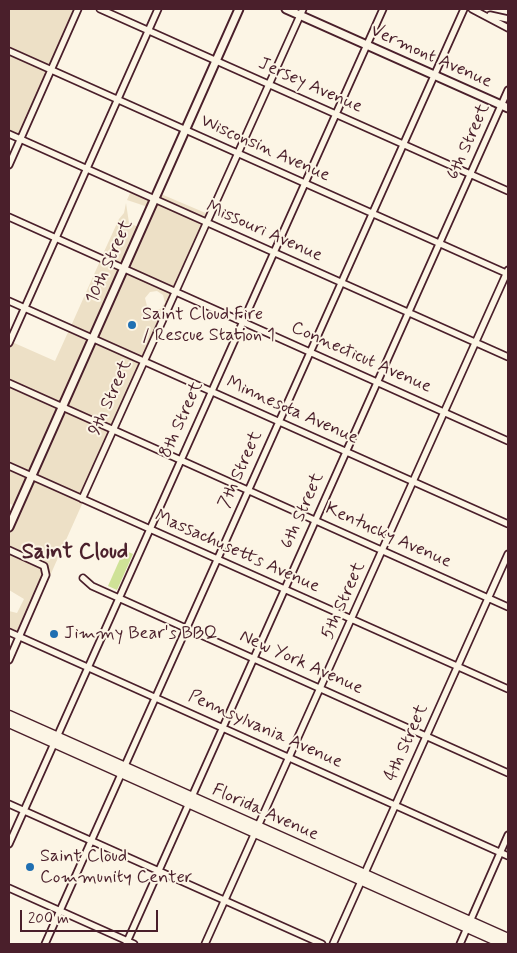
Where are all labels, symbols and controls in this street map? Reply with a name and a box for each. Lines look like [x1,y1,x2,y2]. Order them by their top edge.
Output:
street label: Vermont Avenue [367,21,495,93]
street label: Jersey Avenue [255,53,365,119]
street label: 6th Street [443,101,495,183]
street label: Wisconsin Avenue [197,111,333,187]
street label: Missouri Avenue [202,197,326,267]
street label: 10th Street [82,217,138,307]
place label: Saint Cloud Fire / Rescue Station 1 [142,304,275,346]
street label: Connecticut Avenue [287,317,435,399]
marker: Saint Cloud Fire / Rescue Station 1 [126,319,138,331]
street label: 9th Street [85,357,137,439]
street label: Minnesota Avenue [223,372,361,450]
street label: 8th Street [156,378,208,462]
street label: 7th Street [214,428,268,512]
street label: 6th Street [277,470,329,552]
street label: Kentucky Avenue [322,498,454,574]
street label: Massachusetts Avenue [151,506,323,598]
district label: Saint Cloud [22,540,128,566]
street label: 5th Street [317,559,371,643]
place label: Jimmy Bear's BBQ [64,623,218,645]
street label: New York Avenue [236,626,366,700]
marker: Jimmy Bear's BBQ [48,628,60,640]
street label: Pennsylvania Avenue [185,686,345,774]
street label: 4th Street [380,701,434,785]
street label: Florida Avenue [208,780,322,846]
place label: Saint Cloud Community Center [40,846,192,889]
marker: Saint Cloud Community Center [24,861,36,873]
scale bar [22,900,160,932]
text: 200 m [28,909,69,929]

